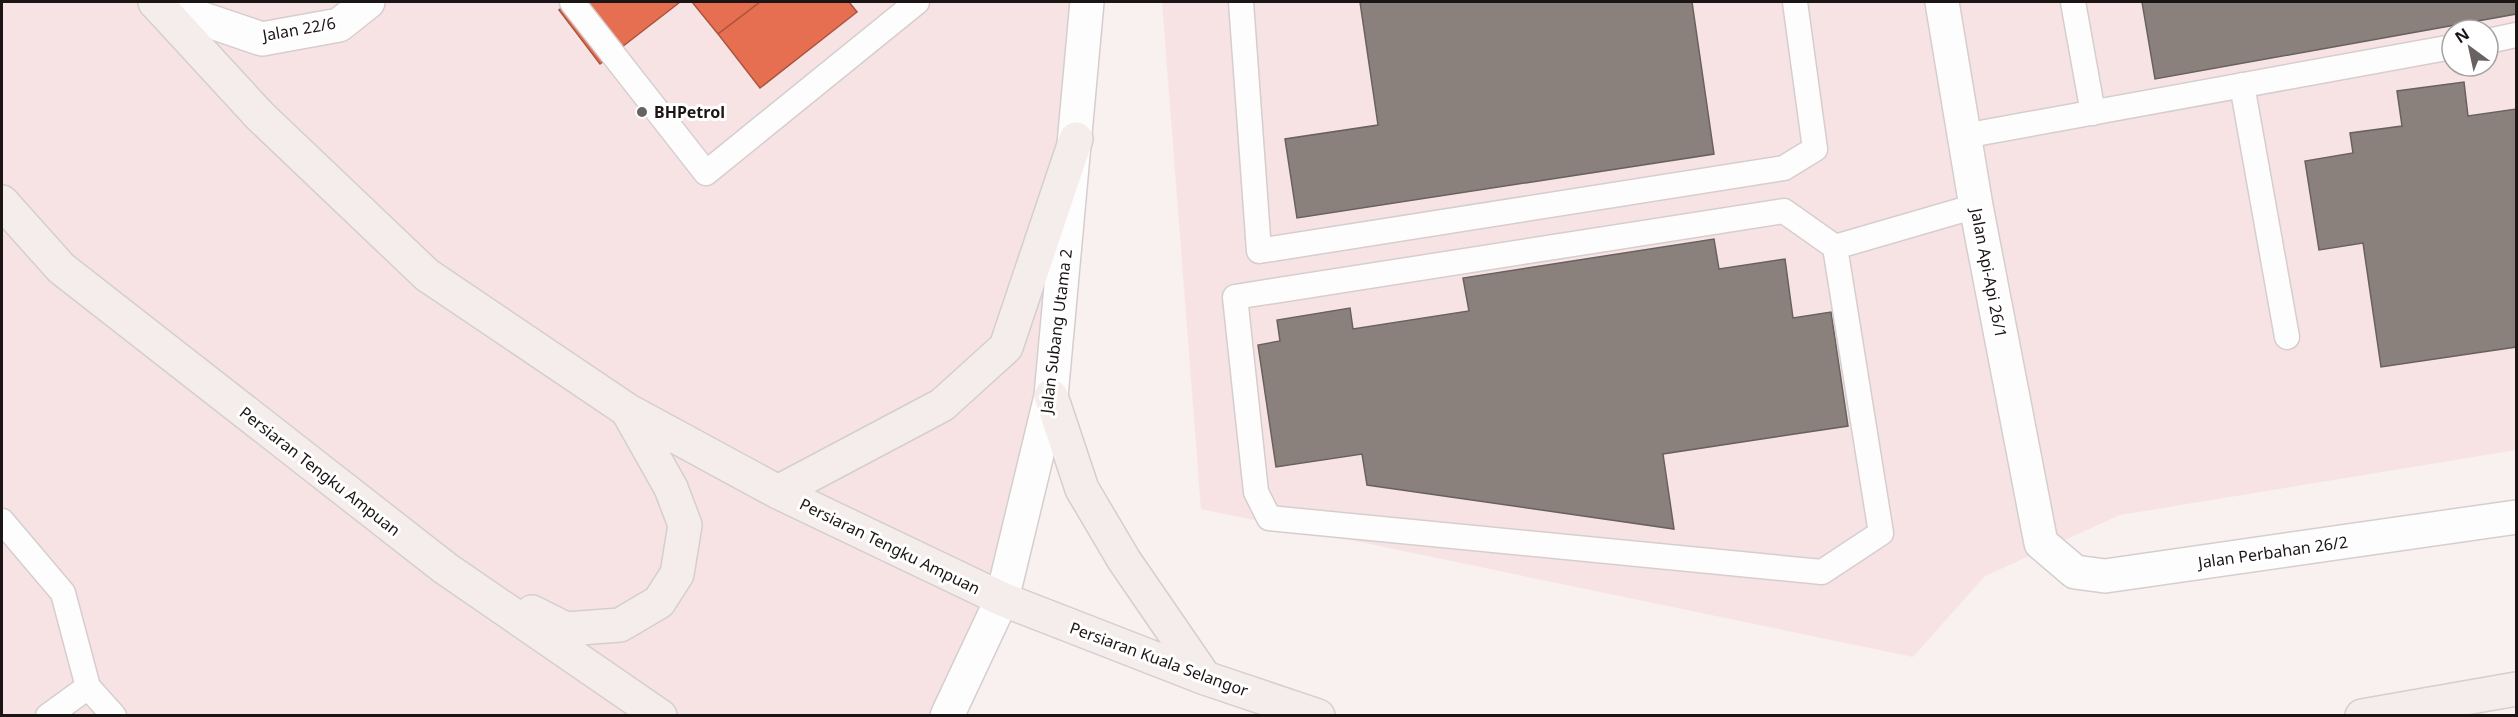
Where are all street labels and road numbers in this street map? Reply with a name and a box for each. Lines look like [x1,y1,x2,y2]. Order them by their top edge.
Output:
street label: Jalan 22/6 [259,12,337,47]
street label: Jalan Api-Api 26/1 [1965,204,2012,340]
street label: Jalan Subang Utama 2 [1035,247,1077,416]
street label: Persiaran Tengku Ampuan [235,401,405,541]
street label: Persiaran Tengku Ampuan [796,493,984,599]
street label: Jalan Perbahan 26/2 [2195,531,2349,574]
street label: Persiaran Kuala Selangor [1067,616,1252,702]

